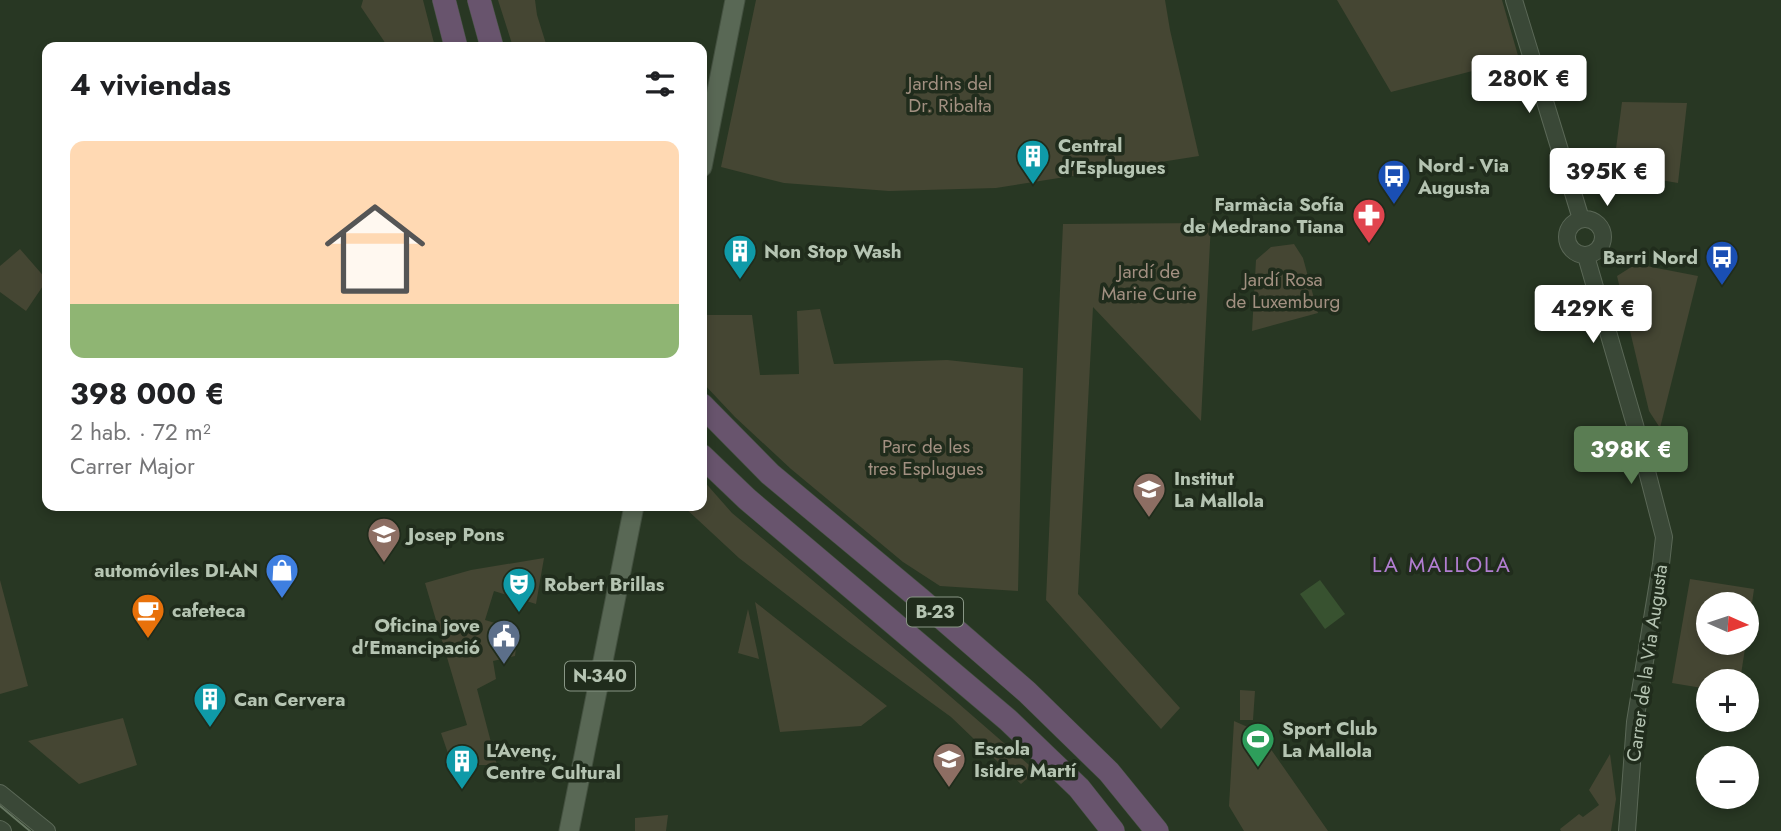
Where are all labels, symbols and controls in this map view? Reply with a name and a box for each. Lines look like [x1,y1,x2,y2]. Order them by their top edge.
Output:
pin: 280K € [1472,55,1586,115]
text: 280K € [1488,61,1570,95]
text: 4 viviendas [70,63,231,106]
icon: filters [641,65,679,103]
park label: Jardins del Dr. Ribalta [905,70,992,119]
place label: Central d'Esplugues [1058,132,1166,181]
building icon: Central d'Esplugues [1014,137,1052,186]
pin: 395K € [1550,148,1664,208]
place label: Nord - Via Augusta [1417,152,1509,201]
text: 395K € [1566,154,1648,188]
bus stop icon: Nord - Via Augusta [1375,157,1413,206]
icon: home [312,186,438,312]
place label: Farmàcia Sofía de Medrano Tiana [1183,191,1344,240]
pharmacy icon: Farmàcia Sofía de Medrano Tiana [1350,196,1388,245]
building icon: Non Stop Wash [721,232,759,281]
place label: Non Stop Wash [764,238,902,265]
bus stop icon: Barri Nord [1703,238,1741,287]
place label: Barri Nord [1603,244,1698,271]
park label: Jardí de Marie Curie [1101,258,1197,307]
park label: Jardí Rosa de Luxemburg [1226,266,1340,315]
pin: 429K € [1536,286,1650,345]
text: 429K € [1551,291,1635,325]
text: 398 000 € [70,372,225,415]
text: 2 hab. · 72 m² [70,415,211,449]
pin: 398K € [1574,426,1688,486]
text: 398K € [1590,432,1672,466]
park label: Parc de les tres Esplugues [868,433,984,482]
text: Carrer Major [70,449,195,483]
place label: Institut La Mallola [1174,465,1264,514]
school or university icon: Institut La Mallola [1130,470,1168,519]
school or university icon: Josep Pons [365,515,403,564]
place label: Josep Pons [404,521,505,548]
district label: LA MALLOLA [1372,550,1512,580]
shop icon: automóviles DI-AN [263,551,301,600]
place label: automóviles DI-AN [94,557,258,584]
street label: Carrer de la Via Augusta [1620,563,1674,763]
theatre icon: Robert Brillas [500,565,538,614]
place label: Robert Brillas [544,571,665,598]
cafe icon: cafeteca [129,591,167,640]
north arrow [1696,592,1759,654]
map controls [1696,592,1759,809]
place label: cafeteca [172,597,246,624]
road number: B-23 [907,598,963,626]
place label: Oficina jove d'Emancipació [352,612,480,661]
public building icon: Oficina jove d'Emancipació [485,617,523,666]
road number: N-340 [565,662,635,690]
button: + [1696,669,1759,732]
building icon: Can Cervera [191,680,229,729]
place label: Can Cervera [234,686,345,713]
place label: Sport Club La Mallola [1282,715,1378,764]
sports icon: Sport Club La Mallola [1239,720,1277,769]
place label: Escola Isidre Martí [974,735,1077,784]
place label: L'Avenç, Centre Cultural [486,737,621,786]
school or university icon: Escola Isidre Martí [930,740,968,789]
building icon: L'Avenç, Centre Cultural [443,742,481,791]
button: − [1696,746,1759,809]

